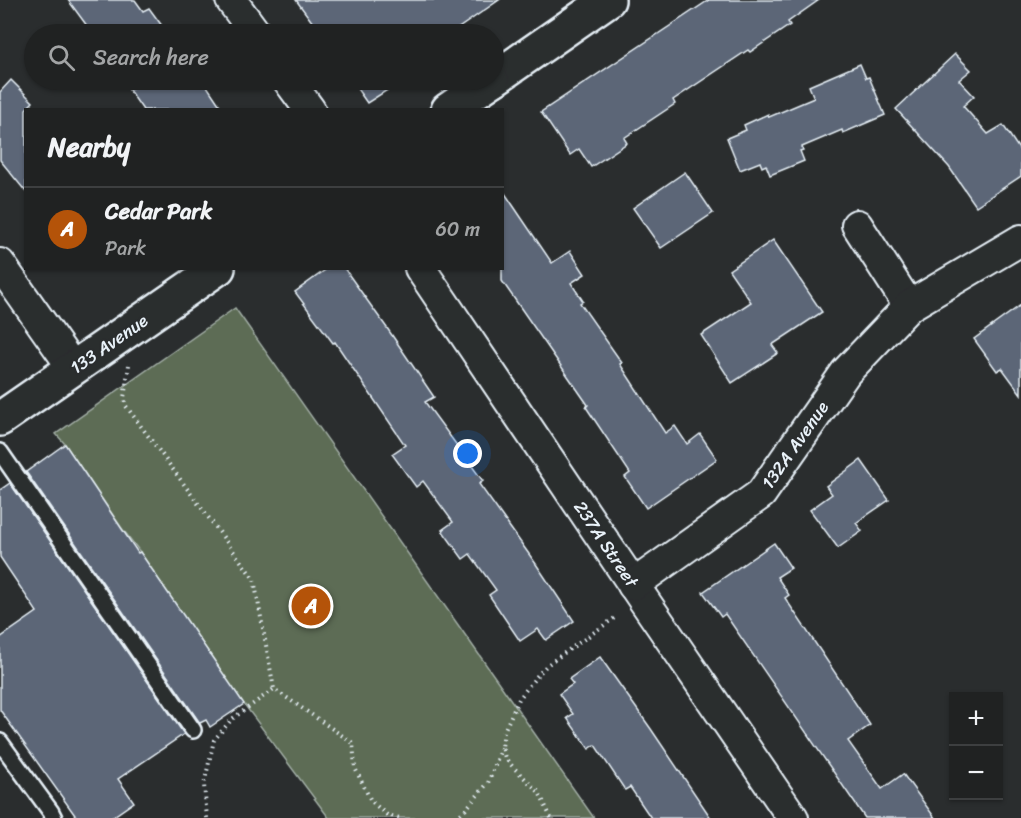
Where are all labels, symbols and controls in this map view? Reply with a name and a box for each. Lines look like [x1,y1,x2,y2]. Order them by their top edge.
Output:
search box [24,24,504,90]
text: Search here [93,38,209,77]
icon: search [45,41,78,74]
text: Nearby [48,124,130,170]
text: Cedar Park [105,192,212,231]
text: A [61,212,74,247]
text: 60 m [435,212,480,247]
text: Park [105,231,146,266]
street label: 133 Avenue [63,305,155,383]
street label: 132A Avenue [753,394,837,496]
your location [453,439,482,468]
street label: 237A Street [565,494,647,595]
pin: A [292,584,330,628]
map controls [949,692,1003,800]
button: + [949,692,1003,746]
button: − [949,746,1003,800]

